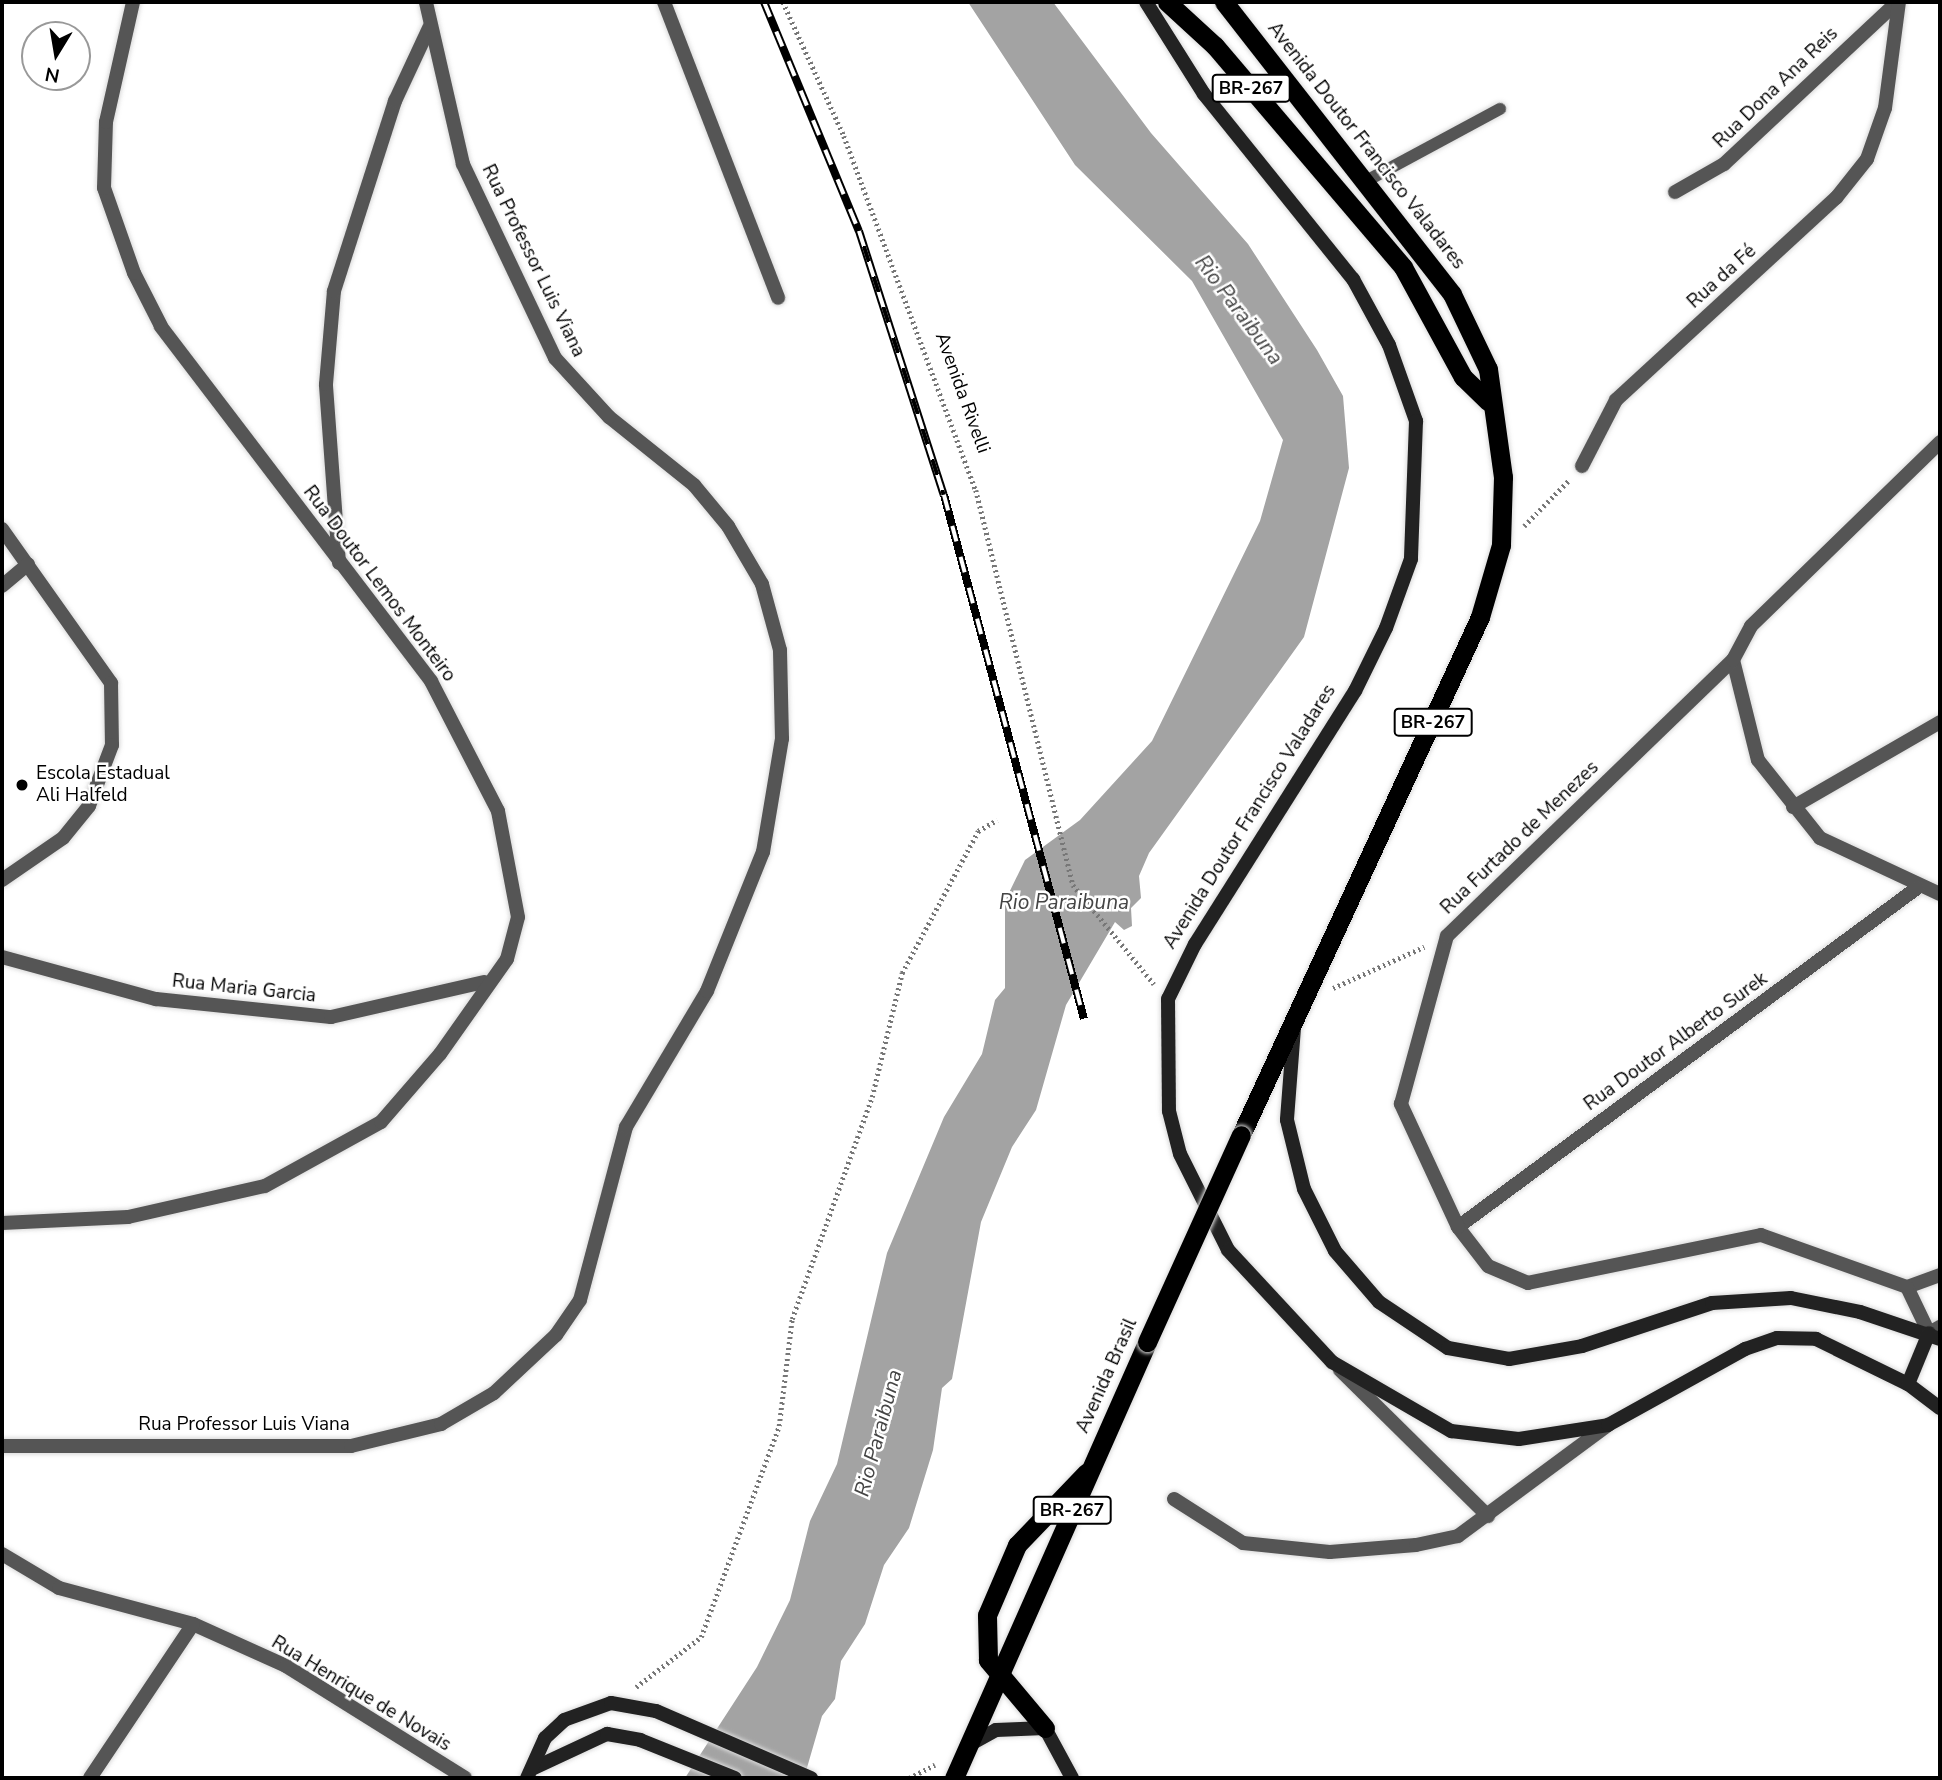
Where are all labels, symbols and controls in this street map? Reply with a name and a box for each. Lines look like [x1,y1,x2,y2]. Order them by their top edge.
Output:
street label: Avenida Doutor Francisco Valadares [1262,18,1470,274]
north arrow [21,21,91,91]
street label: Rua Dona Ana Reis [1709,23,1843,153]
text: N [43,61,62,89]
road number: BR-267 [1211,74,1291,102]
street label: Rua Professor Luis Viana [476,161,590,361]
street label: Rua da Fé [1683,240,1761,314]
water label: Rio Paraibuna [1190,250,1288,370]
street label: Avenida Rivelli [930,329,994,457]
street label: Rua Doutor Lemos Monteiro [298,481,460,687]
street label: Avenida Doutor Francisco Valadares [1159,681,1341,953]
road number: BR-267 [1393,708,1473,736]
street label: Rua Furtado de Menezes [1436,757,1604,919]
place label: Escola Estadual Ali Halfeld [36,763,170,807]
marker: Escola Estadual Ali Halfeld [14,777,30,793]
water label: Rio Paraibuna [999,889,1129,915]
street label: Rua Doutor Alberto Surek [1580,968,1772,1116]
street label: Rua Maria Garcia [171,970,317,1008]
street label: Avenida Brasil [1072,1315,1142,1437]
water label: Rio Paraibuna [849,1367,907,1499]
street label: Rua Professor Luis Viana [138,1414,350,1436]
road number: BR-267 [1032,1496,1112,1525]
street label: Rua Henrique de Novais [267,1631,455,1757]

